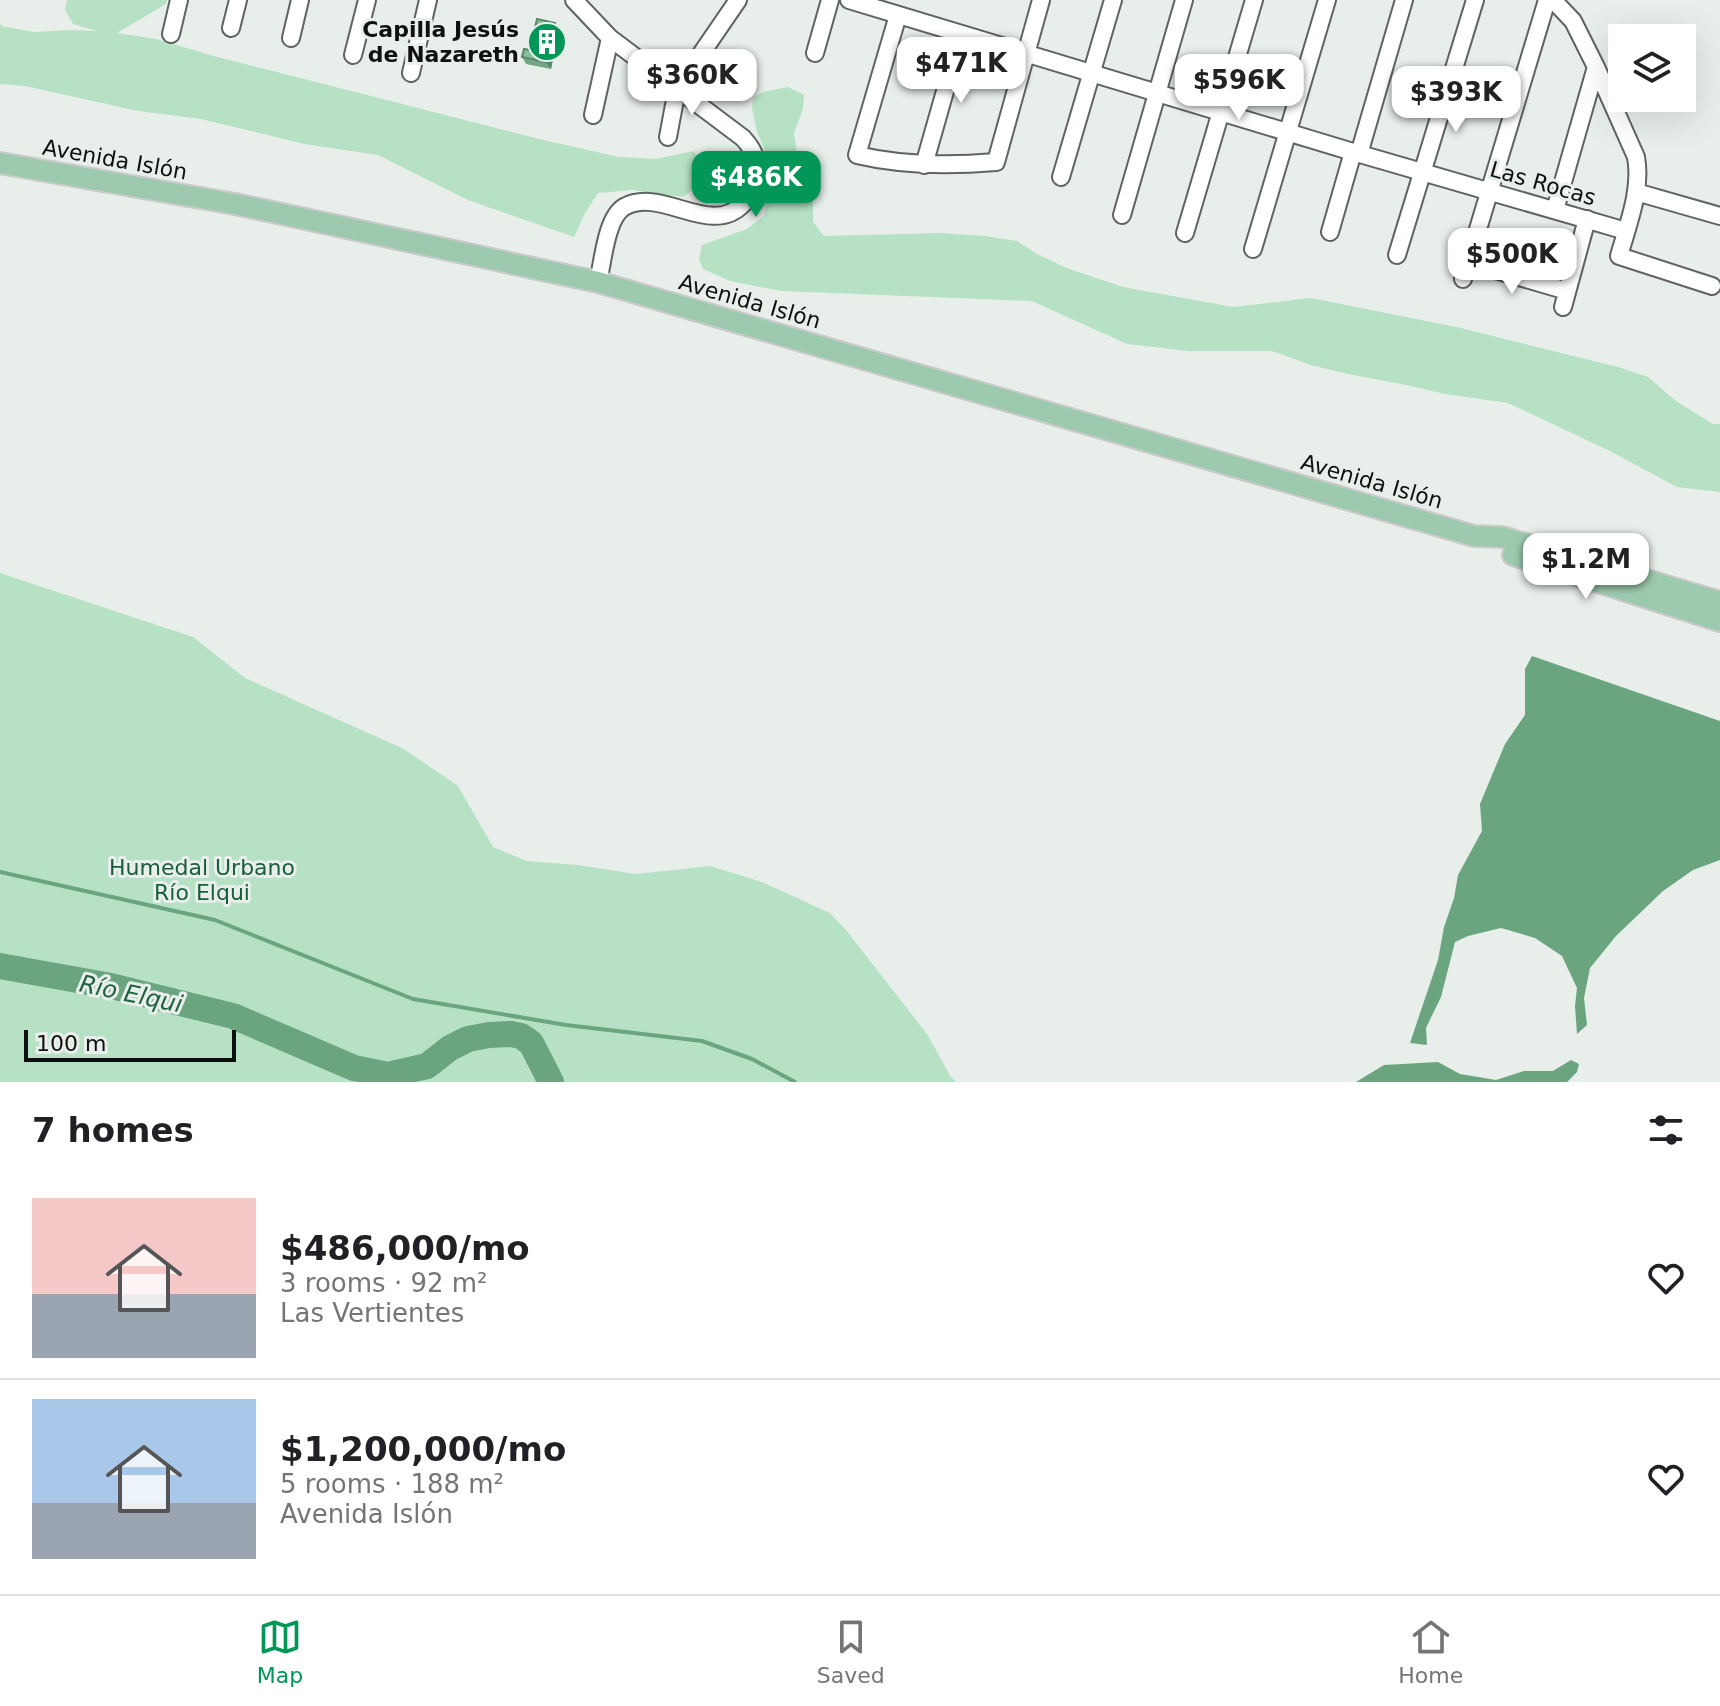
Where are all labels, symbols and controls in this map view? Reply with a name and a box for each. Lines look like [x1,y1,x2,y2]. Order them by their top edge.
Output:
place label: Capilla Jesús de Nazareth [362,17,519,67]
building icon: Capilla Jesús de Nazareth [526,21,568,63]
map controls [1608,24,1696,112]
button: layers [1608,24,1696,112]
pin: $471K [905,37,1017,105]
text: $471K [915,48,1007,78]
pin: $360K [636,49,748,117]
pin: $596K [1183,54,1295,122]
text: $360K [646,60,738,90]
text: $596K [1193,65,1285,95]
pin: $393K [1400,66,1512,134]
text: $393K [1410,77,1502,107]
street label: Avenida Islón [41,134,189,185]
pin: $486K [700,151,812,219]
street label: Las Rocas [1487,156,1599,211]
text: $486K [710,162,802,192]
pin: $500K [1456,228,1568,296]
text: $500K [1466,239,1558,269]
street label: Avenida Islón [676,269,824,334]
street label: Avenida Islón [1298,449,1446,514]
pin: $1.2M [1530,533,1642,601]
text: $1.2M [1541,544,1631,574]
park label: Humedal Urbano Río Elqui [109,855,295,905]
water label: Río Elqui [77,969,185,1019]
scale bar [24,1026,236,1062]
text: 100 m [36,1031,106,1056]
icon: filters [1644,1108,1688,1152]
text: 7 homes [32,1110,194,1150]
text: $486,000/mo [280,1228,530,1268]
icon: home [96,1230,192,1326]
icon: heart [1644,1256,1688,1300]
text: 3 rooms · 92 m² [280,1268,488,1298]
text: Las Vertientes [280,1298,464,1328]
text: $1,200,000/mo [280,1429,566,1469]
icon: home [96,1431,192,1527]
icon: heart [1644,1457,1688,1501]
text: 5 rooms · 188 m² [280,1469,504,1499]
text: Avenida Islón [280,1499,453,1529]
tab: Map [257,1615,303,1688]
tab: Saved [817,1615,885,1688]
tab: Home [1398,1615,1463,1688]

